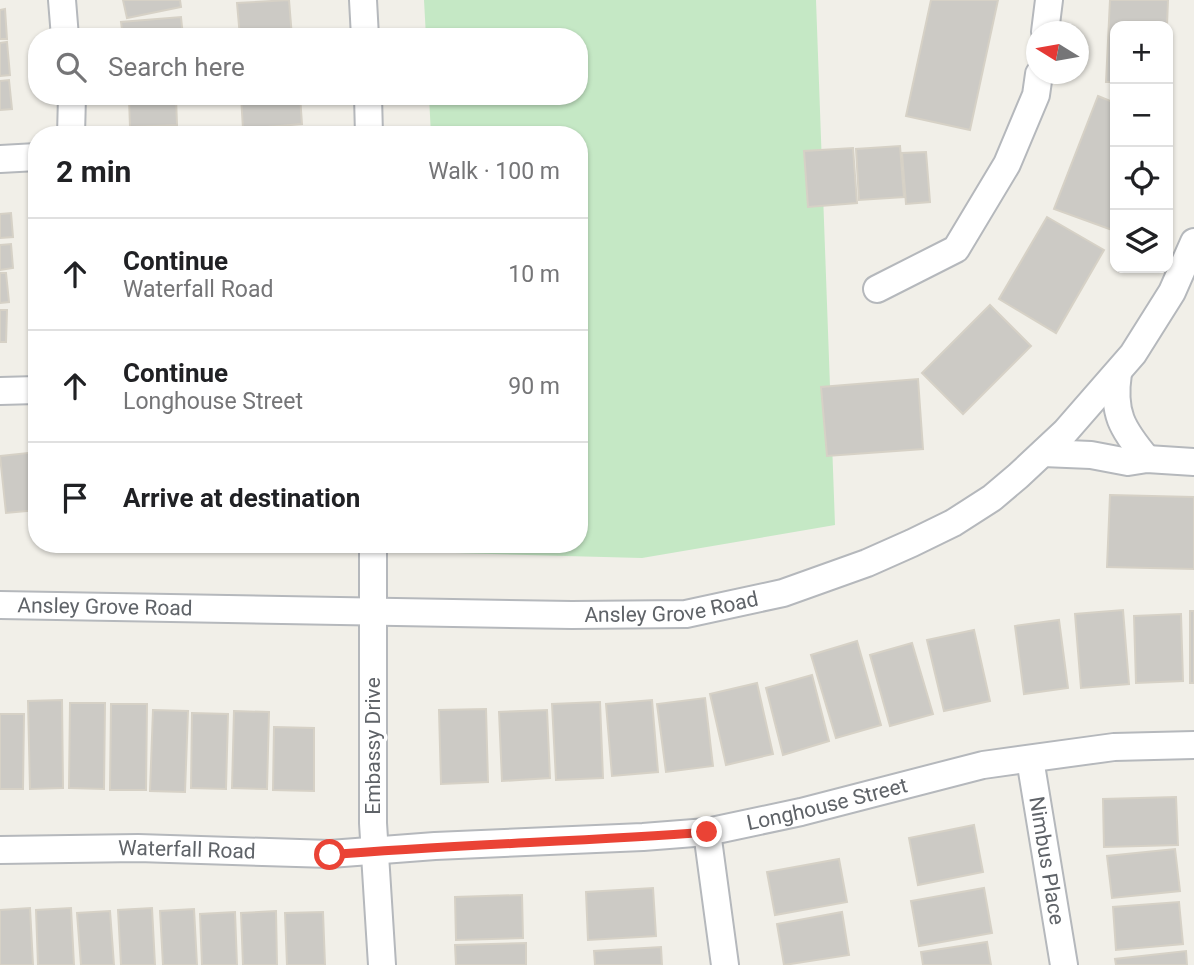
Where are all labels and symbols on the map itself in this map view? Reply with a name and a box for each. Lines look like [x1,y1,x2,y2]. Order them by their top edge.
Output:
north arrow [1026,21,1089,84]
street label: Ansley Grove Road [584,587,760,627]
street label: Ansley Grove Road [17,593,193,620]
street label: Embassy Drive [361,677,385,815]
street label: Longhouse Street [745,773,910,835]
street label: Nimbus Place [1024,795,1069,927]
route end [691,816,722,847]
street label: Waterfall Road [118,836,256,864]
route start [314,839,345,870]

